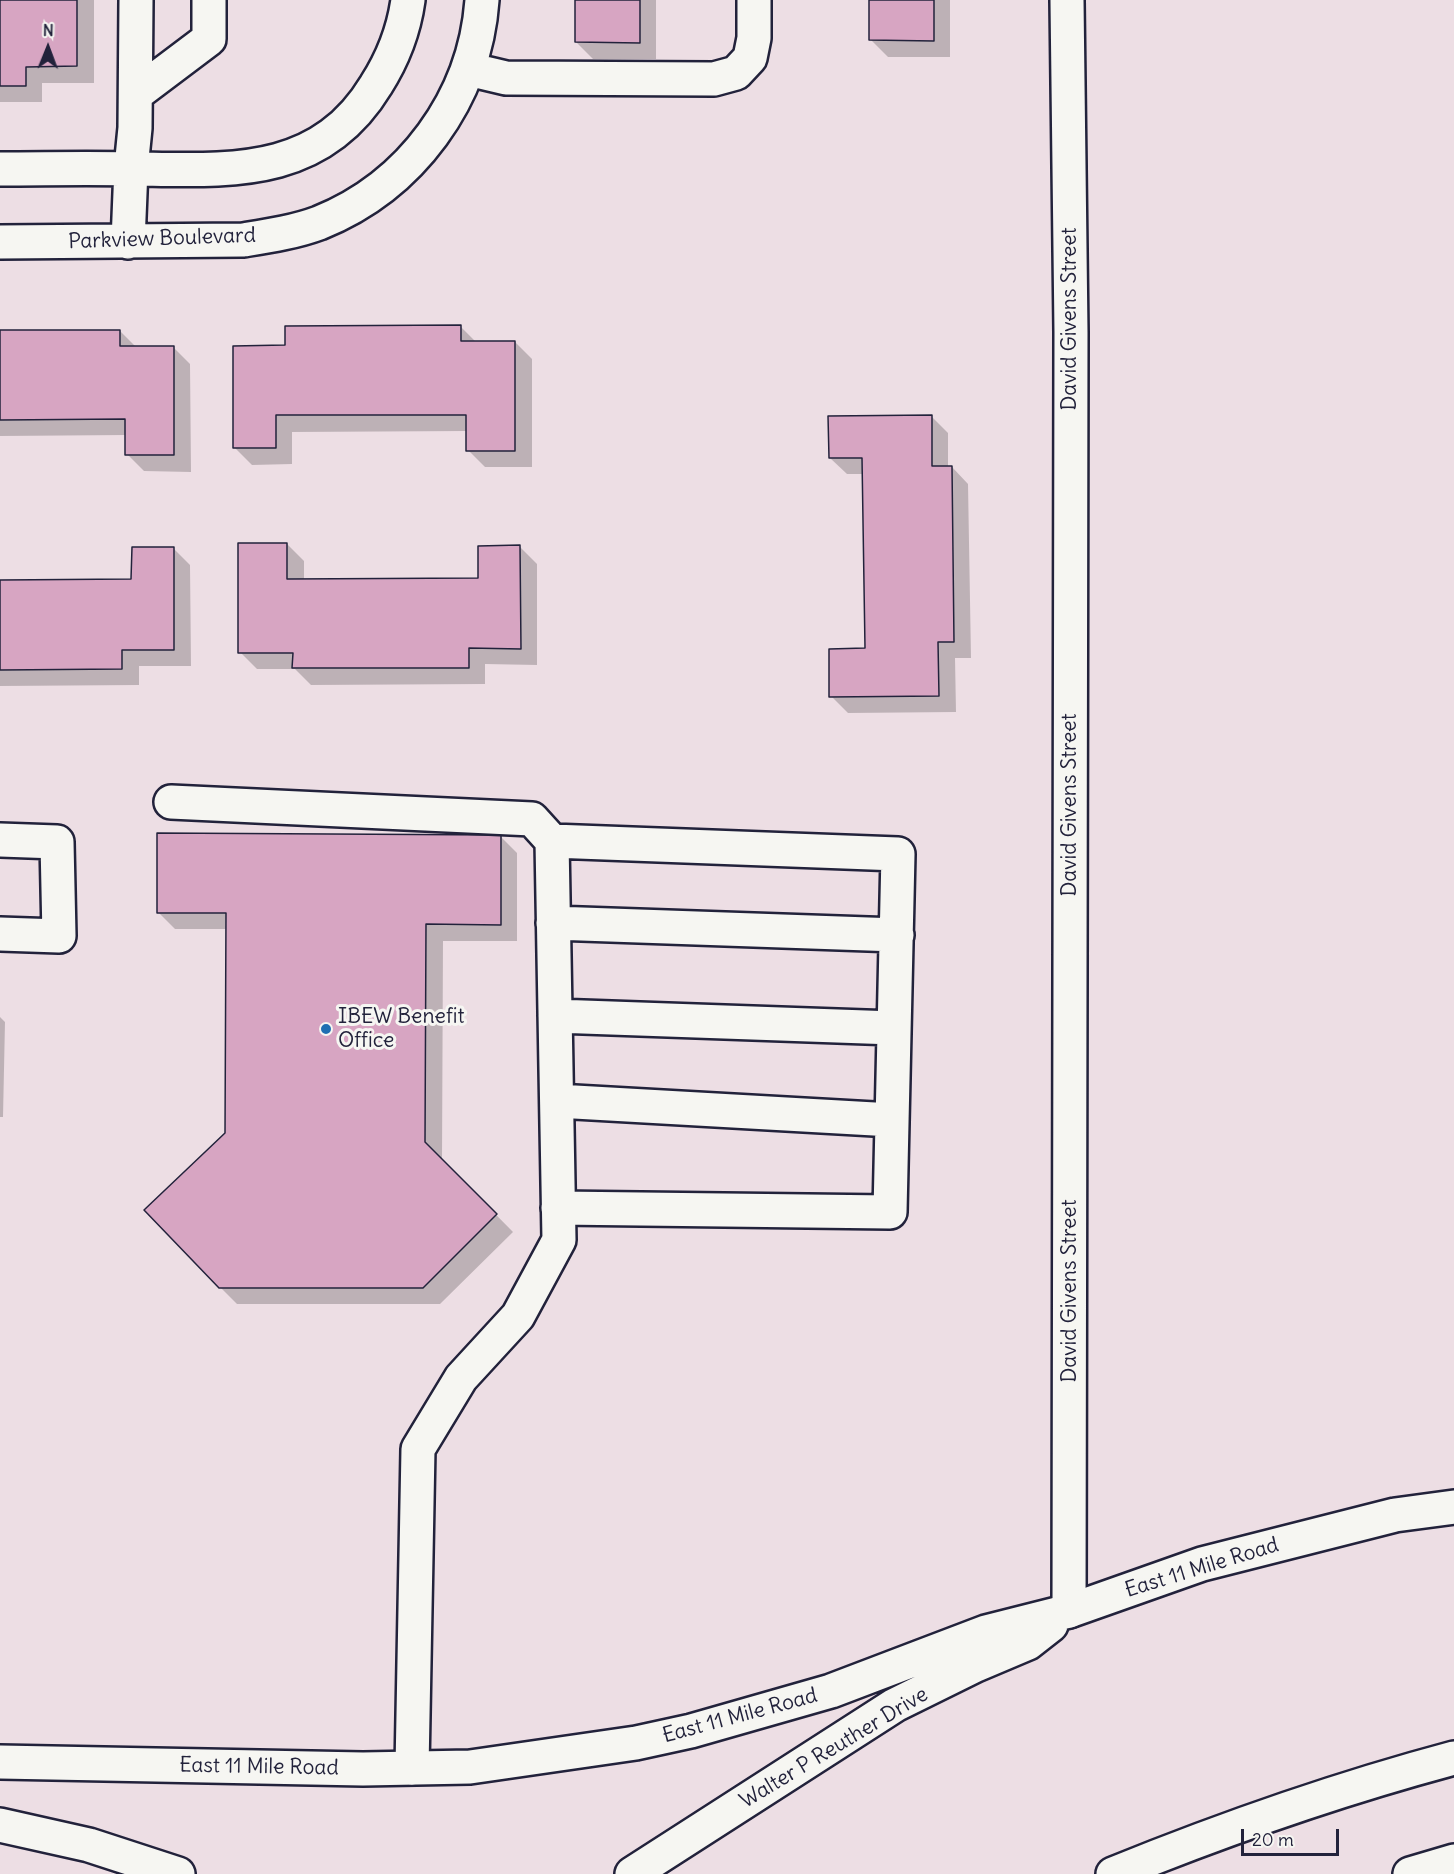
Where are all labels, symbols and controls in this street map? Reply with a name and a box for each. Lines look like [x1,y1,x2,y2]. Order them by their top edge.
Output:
north arrow [18,18,78,78]
text: N [43,20,54,40]
street label: Parkview Boulevard [68,223,256,255]
street label: David Givens Street [1057,227,1083,411]
street label: David Givens Street [1057,713,1083,897]
place label: IBEW Benefit Office [338,1004,465,1054]
marker: IBEW Benefit Office [319,1022,333,1036]
street label: David Givens Street [1057,1199,1083,1383]
street label: East 11 Mile Road [1122,1533,1282,1603]
street label: Walter P Reuther Drive [736,1682,932,1814]
street label: East 11 Mile Road [660,1683,820,1749]
street label: East 11 Mile Road [179,1753,339,1781]
scale bar [1244,1817,1342,1855]
text: 20 m [1252,1828,1294,1851]

